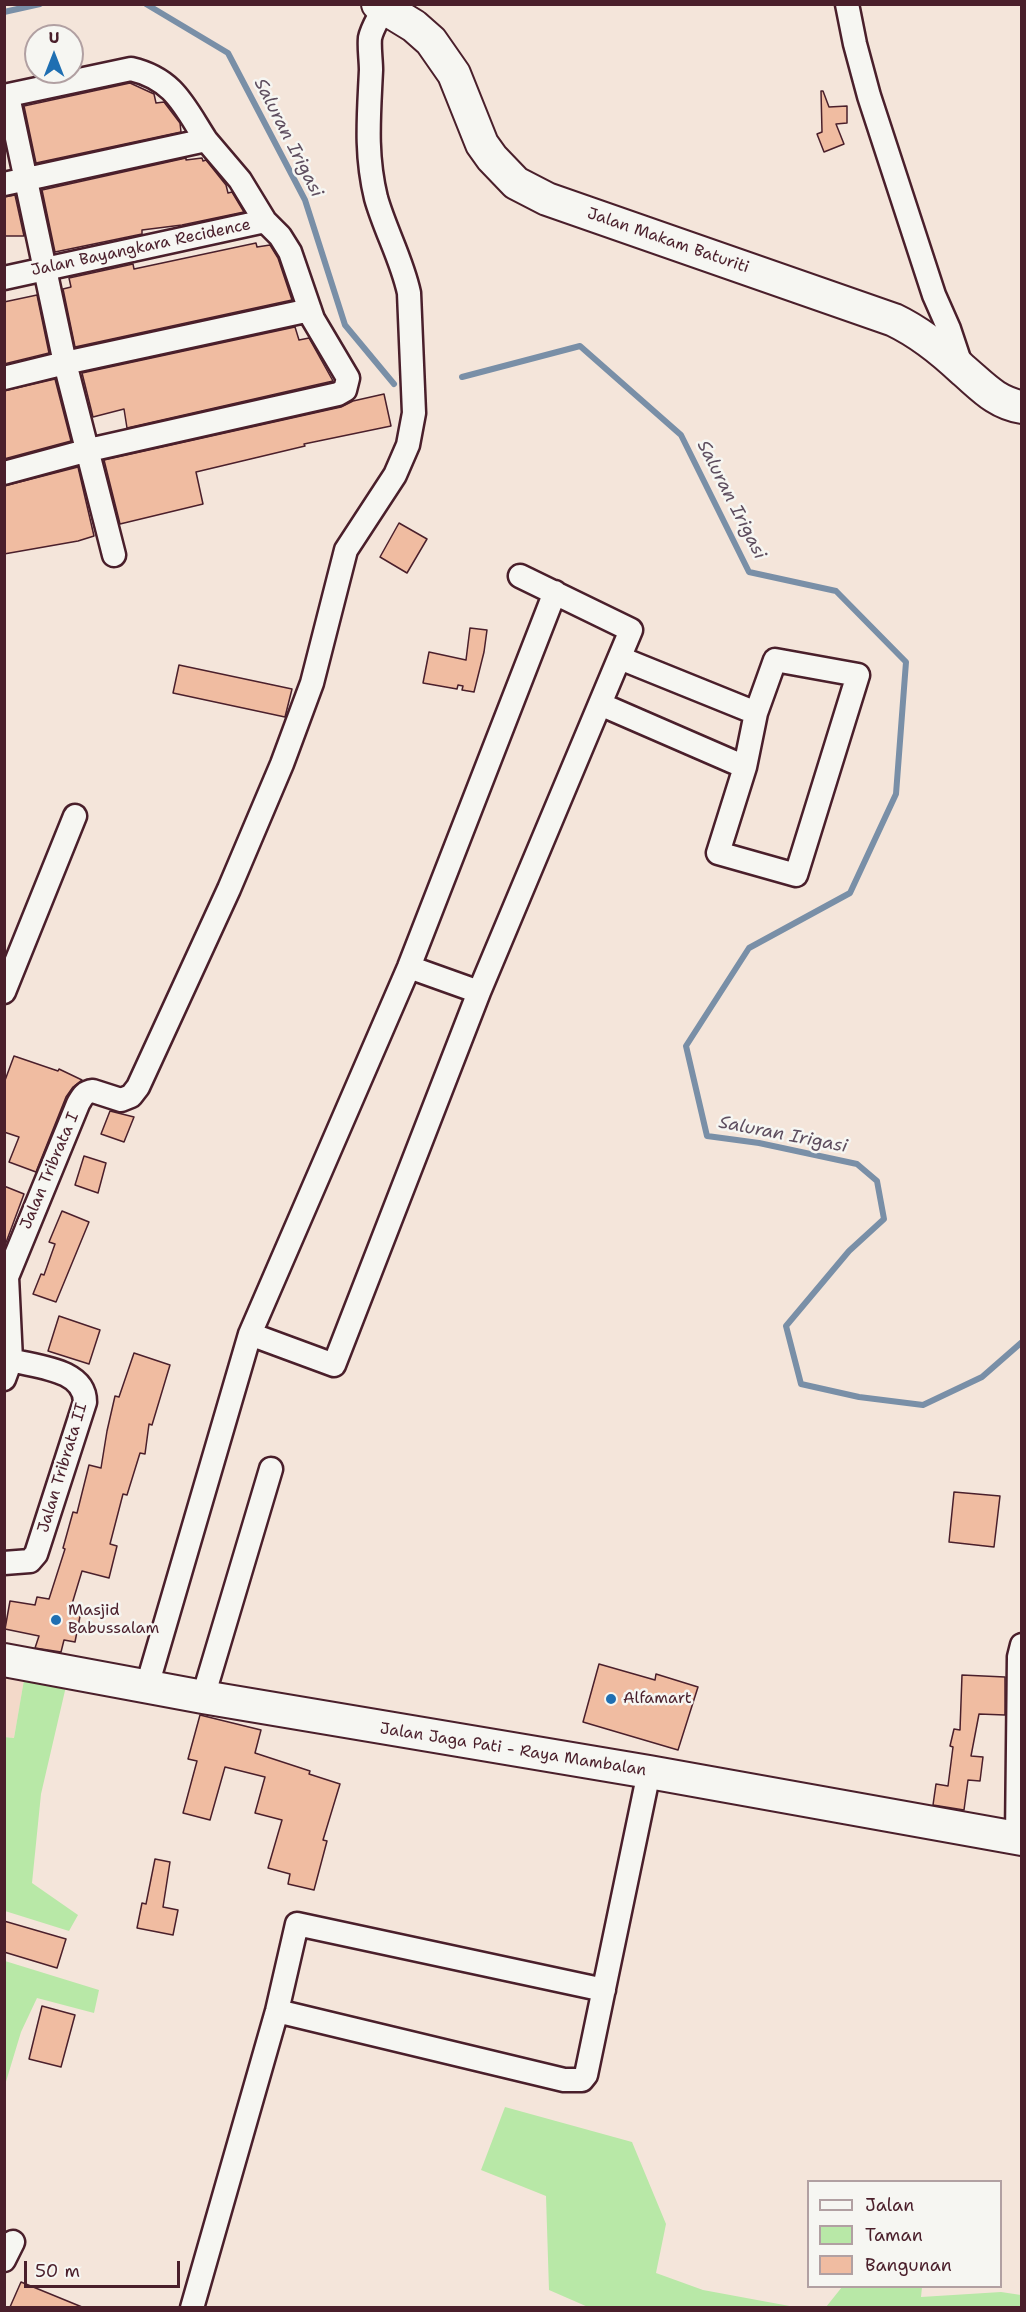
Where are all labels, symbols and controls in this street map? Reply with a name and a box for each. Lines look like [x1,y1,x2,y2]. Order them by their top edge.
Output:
north arrow [24,24,84,84]
text: U [49,27,59,48]
water label: Saluran Irigasi [249,75,327,201]
street label: Jalan Makam Baturiti [585,204,751,278]
street label: Jalan Bayangkara Recidence [29,215,253,281]
water label: Saluran Irigasi [692,437,770,563]
street label: Jalan Tribrata I [17,1110,83,1232]
water label: Saluran Irigasi [717,1112,849,1158]
street label: Jalan Tribrata II [34,1401,92,1535]
place label: Masjid Babussalam [68,1601,159,1639]
marker: Masjid Babussalam [49,1613,63,1627]
place label: Alfamart [623,1689,692,1709]
marker: Alfamart [604,1692,618,1706]
street label: Jalan Jaga Pati - Raya Mambalan [378,1719,648,1781]
legend [807,2180,1002,2288]
text: Jalan [865,2193,914,2217]
text: Taman [865,2223,923,2247]
scale bar [27,2249,183,2287]
text: Bangunan [865,2253,952,2277]
text: 50 m [35,2259,80,2283]

